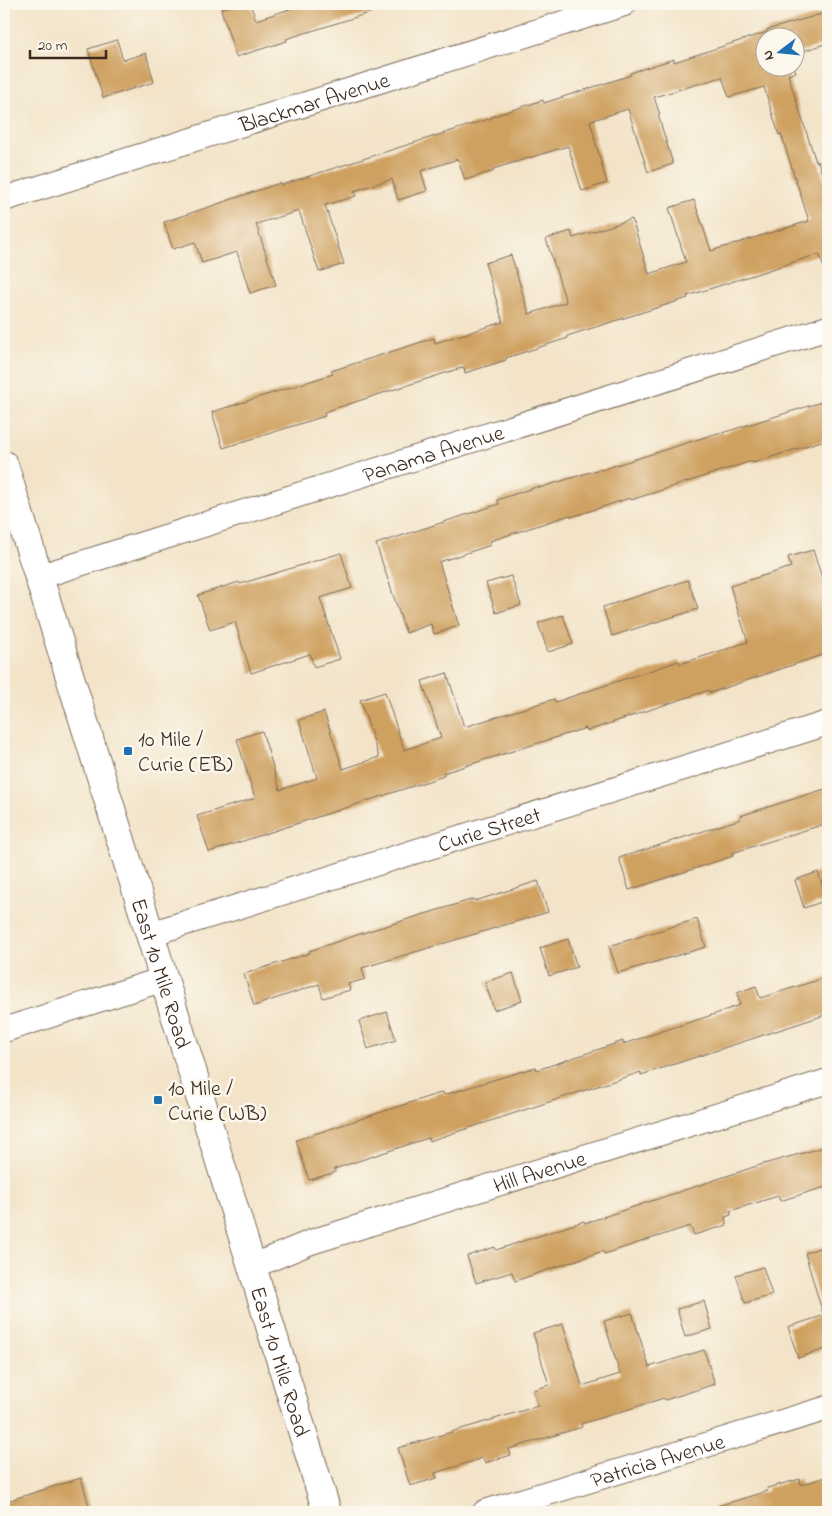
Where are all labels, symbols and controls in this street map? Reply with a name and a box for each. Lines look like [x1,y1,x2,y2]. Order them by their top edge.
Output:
scale bar [30,28,106,60]
north arrow [754,28,804,78]
text: 20 m [38,35,68,57]
text: N [758,48,780,63]
street label: Blackmar Avenue [235,66,394,143]
street label: Panama Avenue [359,418,508,493]
place label: 10 Mile / Curie (EB) [138,725,233,782]
marker: 10 Mile / Curie (EB) [122,745,134,757]
street label: Curie Street [434,800,546,862]
street label: East 10 Mile Road [121,895,197,1053]
place label: 10 Mile / Curie (WB) [168,1074,266,1131]
marker: 10 Mile / Curie (WB) [152,1094,164,1106]
street label: Hill Avenue [490,1144,591,1203]
street label: East 10 Mile Road [240,1283,316,1441]
street label: Patricia Avenue [587,1427,729,1498]

